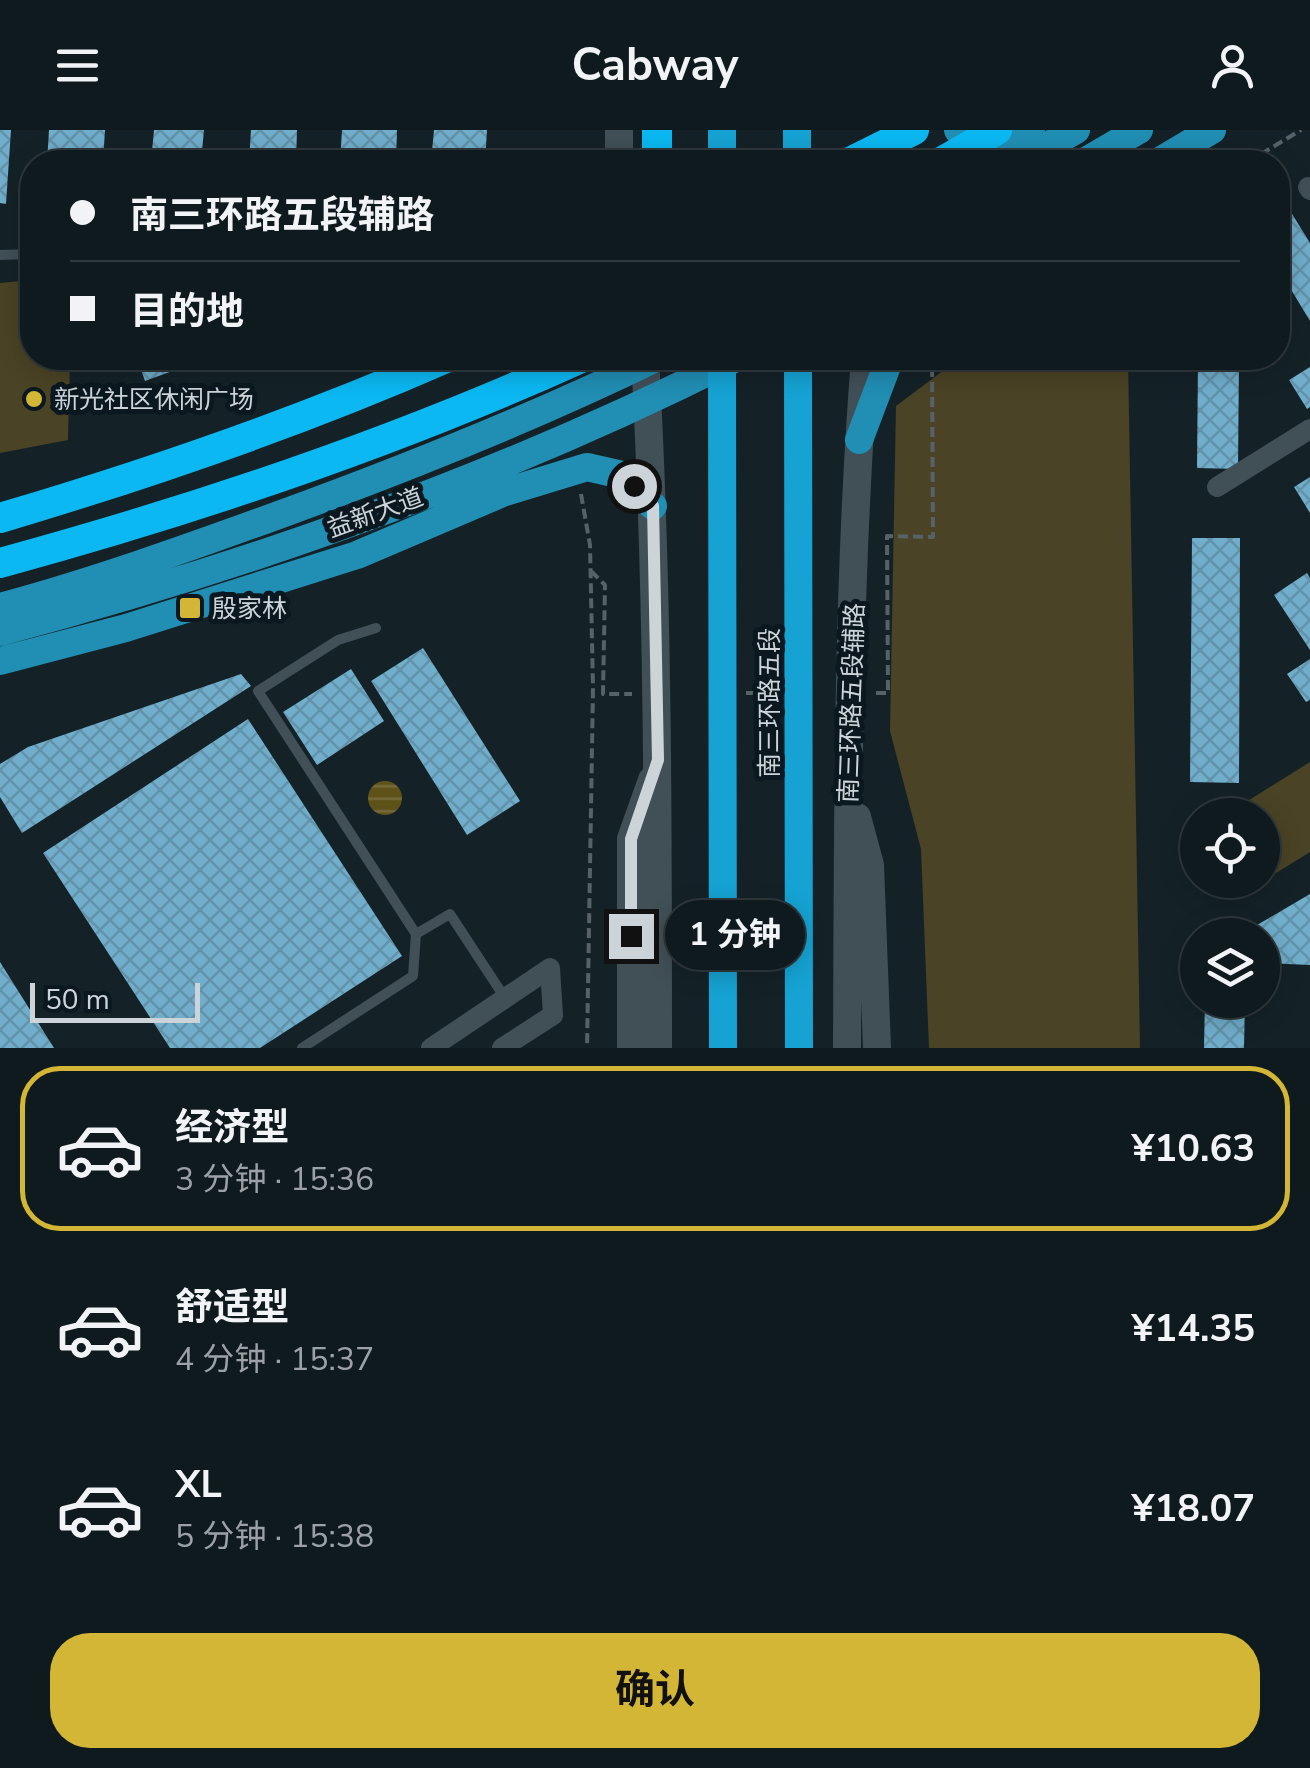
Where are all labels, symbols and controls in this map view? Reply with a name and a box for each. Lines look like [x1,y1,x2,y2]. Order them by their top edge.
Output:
text: Cabway [572,35,738,96]
icon: menu [50,38,105,93]
icon: person [1205,38,1260,93]
text: 南三环路五段辅路 [130,190,434,241]
text: 目的地 [130,286,244,337]
place label: 新光社区休闲广场 [54,383,254,417]
marker: 新光社区休闲广场 [23,388,45,410]
route start [612,464,657,509]
street label: 益新大道 [323,480,428,546]
place label: 殷家林 [212,592,287,626]
marker: 殷家林 [177,595,203,621]
street label: 南三环路五段辅路 [832,602,872,804]
street label: 南三环路五段 [753,628,787,778]
map controls [1180,798,1280,1018]
button: locate [1180,798,1280,898]
callout: 1 分钟 [666,901,806,971]
text: 1 分钟 [689,913,781,956]
route end [609,914,654,959]
button: layers [1180,918,1280,1018]
scale bar [30,978,200,1023]
text: 50 m [45,981,110,1019]
text: 经济型 [175,1102,289,1153]
icon: car [55,1104,145,1194]
text: ¥10.63 [1132,1123,1255,1174]
text: 3 分钟 · 15:36 [175,1158,374,1201]
text: 舒适型 [175,1282,289,1333]
icon: car [55,1284,145,1374]
text: ¥14.35 [1132,1303,1255,1354]
text: 4 分钟 · 15:37 [175,1338,374,1381]
text: XL [175,1459,222,1510]
icon: car [55,1464,145,1554]
text: ¥18.07 [1132,1483,1255,1534]
text: 5 分钟 · 15:38 [175,1515,374,1558]
button: 确认 [50,1633,1260,1748]

